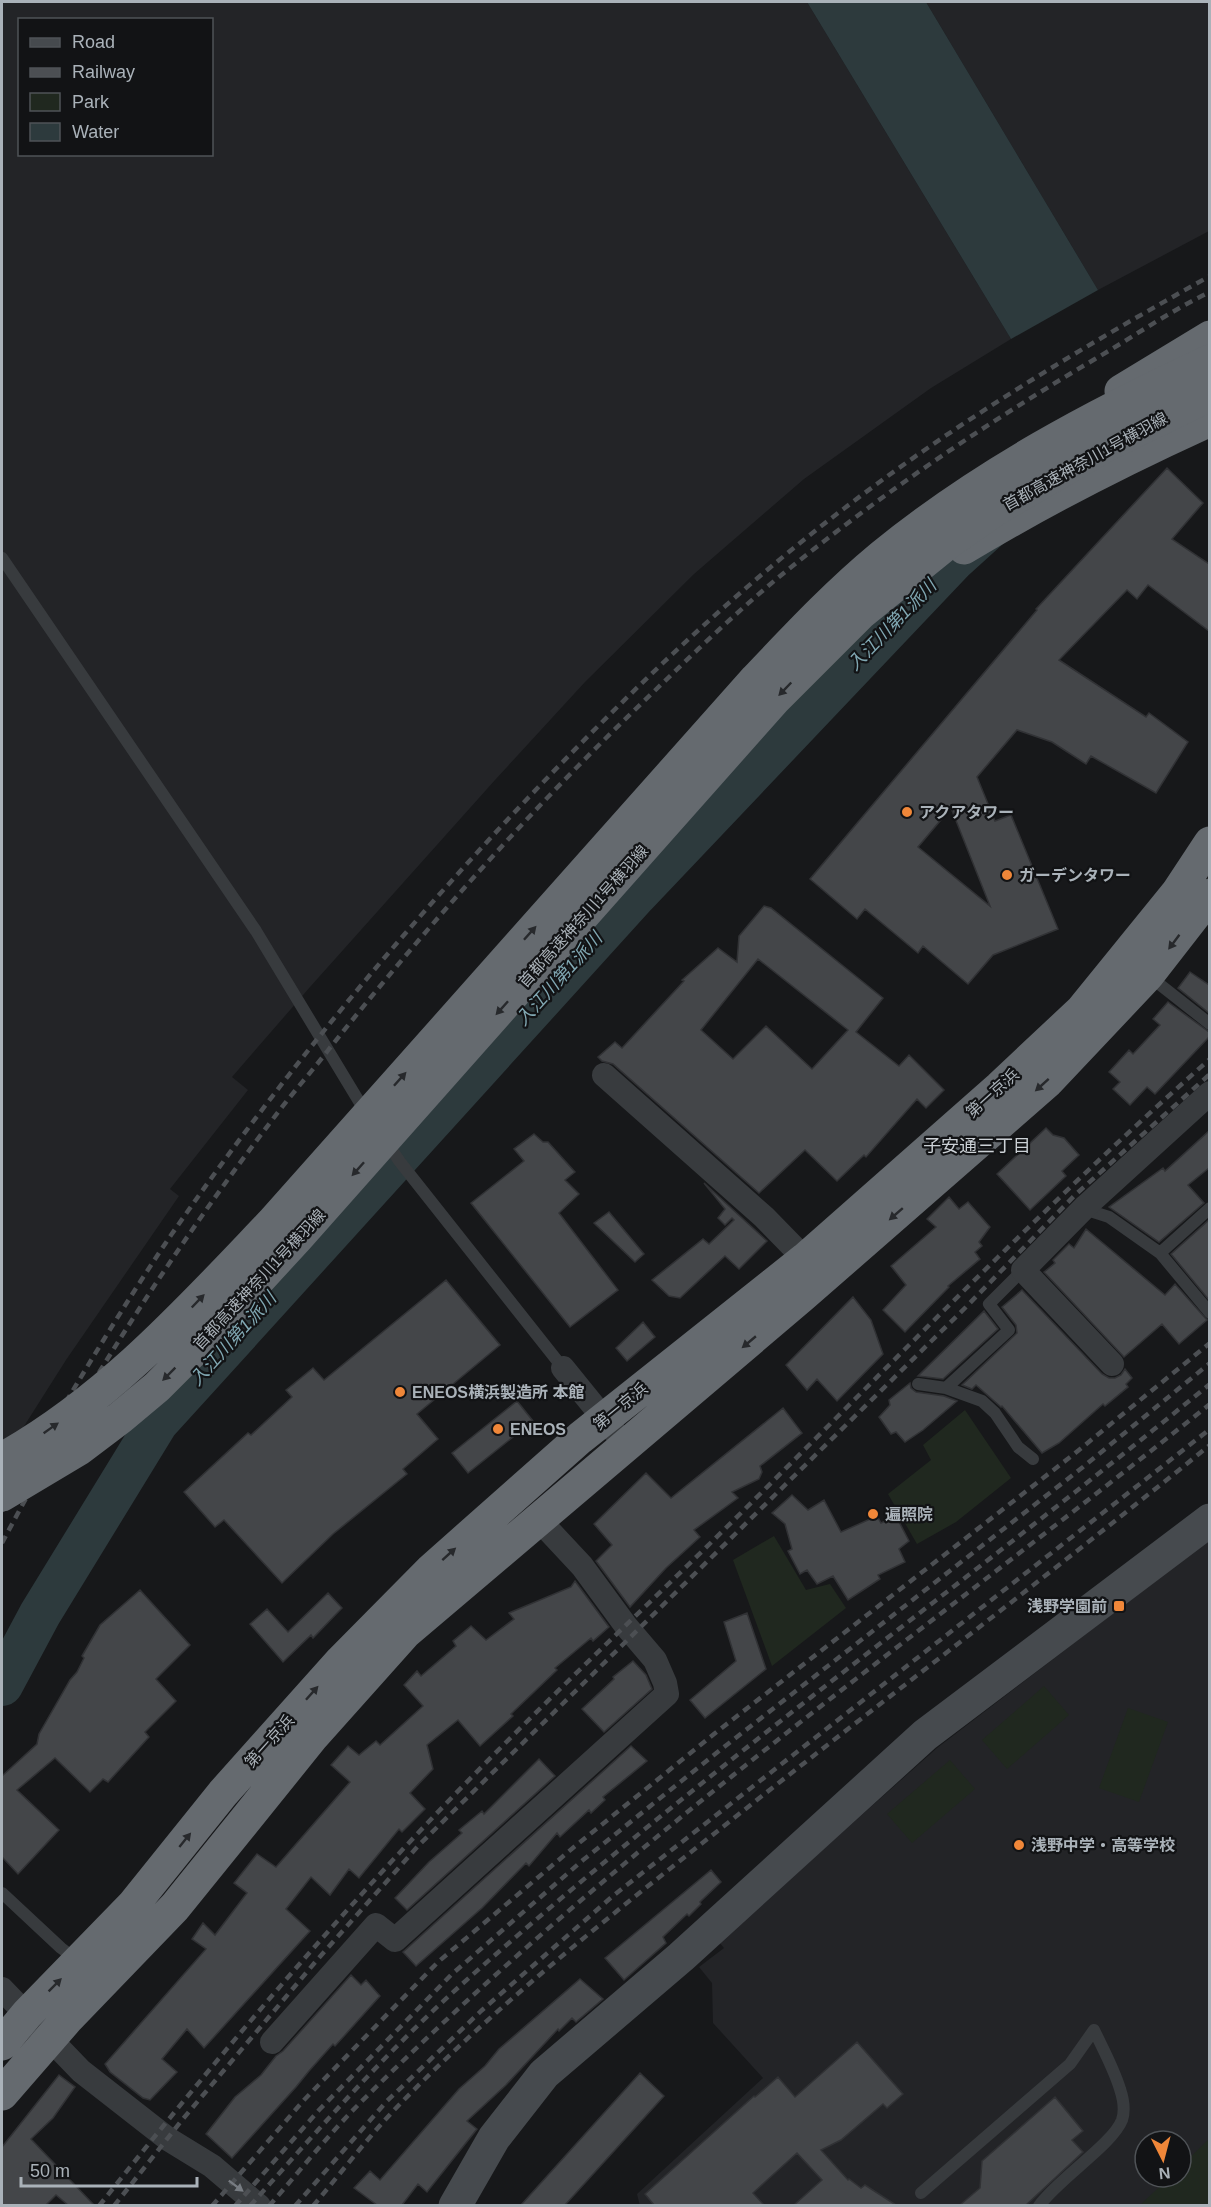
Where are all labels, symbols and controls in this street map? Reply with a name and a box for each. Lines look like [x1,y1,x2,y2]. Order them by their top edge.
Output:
legend [18,18,213,156]
text: Road [72,32,115,52]
text: Railway [72,62,135,82]
text: Park [72,92,110,112]
text: Water [72,122,119,142]
street label: 首都高速神奈川1号横羽線 [1000,409,1170,514]
water label: 入江川第1派川 [844,574,942,674]
one-way arrow [778,682,792,697]
place label: アクアタワー [919,804,1014,821]
marker: アクアタワー [900,805,914,819]
street label: 首都高速神奈川1号横羽線 [515,842,652,991]
place label: ガーデンタワー [1019,867,1131,884]
marker: ガーデンタワー [1000,868,1014,882]
one-way arrow [523,926,537,941]
water label: 入江川第1派川 [512,927,607,1030]
one-way arrow [1168,934,1180,949]
one-way arrow [495,1000,509,1015]
street label: 第一京浜 [963,1066,1022,1121]
one-way arrow [393,1072,406,1087]
one-way arrow [1035,1078,1050,1092]
district label: 子安通三丁目 [923,1136,1031,1156]
one-way arrow [352,1161,365,1176]
street label: 首都高速神奈川1号横羽線 [190,1206,329,1353]
one-way arrow [889,1207,904,1220]
water label: 入江川第1派川 [186,1287,281,1390]
one-way arrow [190,1294,204,1308]
one-way arrow [741,1335,757,1348]
one-way arrow [163,1367,177,1381]
street label: 第一京浜 [590,1380,651,1433]
place label: ENEOS横浜製造所 本館 [412,1383,584,1401]
marker: ENEOS横浜製造所 本館 [393,1385,407,1399]
place label: ENEOS [510,1421,566,1438]
marker: ENEOS [491,1422,505,1436]
one-way arrow [43,1423,59,1434]
place label: 遍照院 [885,1506,933,1523]
marker: 遍照院 [866,1507,880,1521]
one-way arrow [441,1548,456,1561]
place label: 浅野学園前 [1027,1597,1107,1615]
marker: 浅野学園前 [1112,1599,1126,1613]
one-way arrow [305,1686,318,1701]
street label: 第一京浜 [242,1712,297,1771]
one-way arrow [178,1833,190,1848]
place label: 浅野中学・高等学校 [1031,1836,1175,1854]
marker: 浅野中学・高等学校 [1012,1838,1026,1852]
one-way arrow [47,1979,61,1993]
north arrow [1133,2129,1193,2189]
scale bar [21,2150,196,2188]
text: 50 m [30,2161,70,2181]
text: N [1158,2164,1171,2182]
one-way arrow [227,2180,243,2192]

